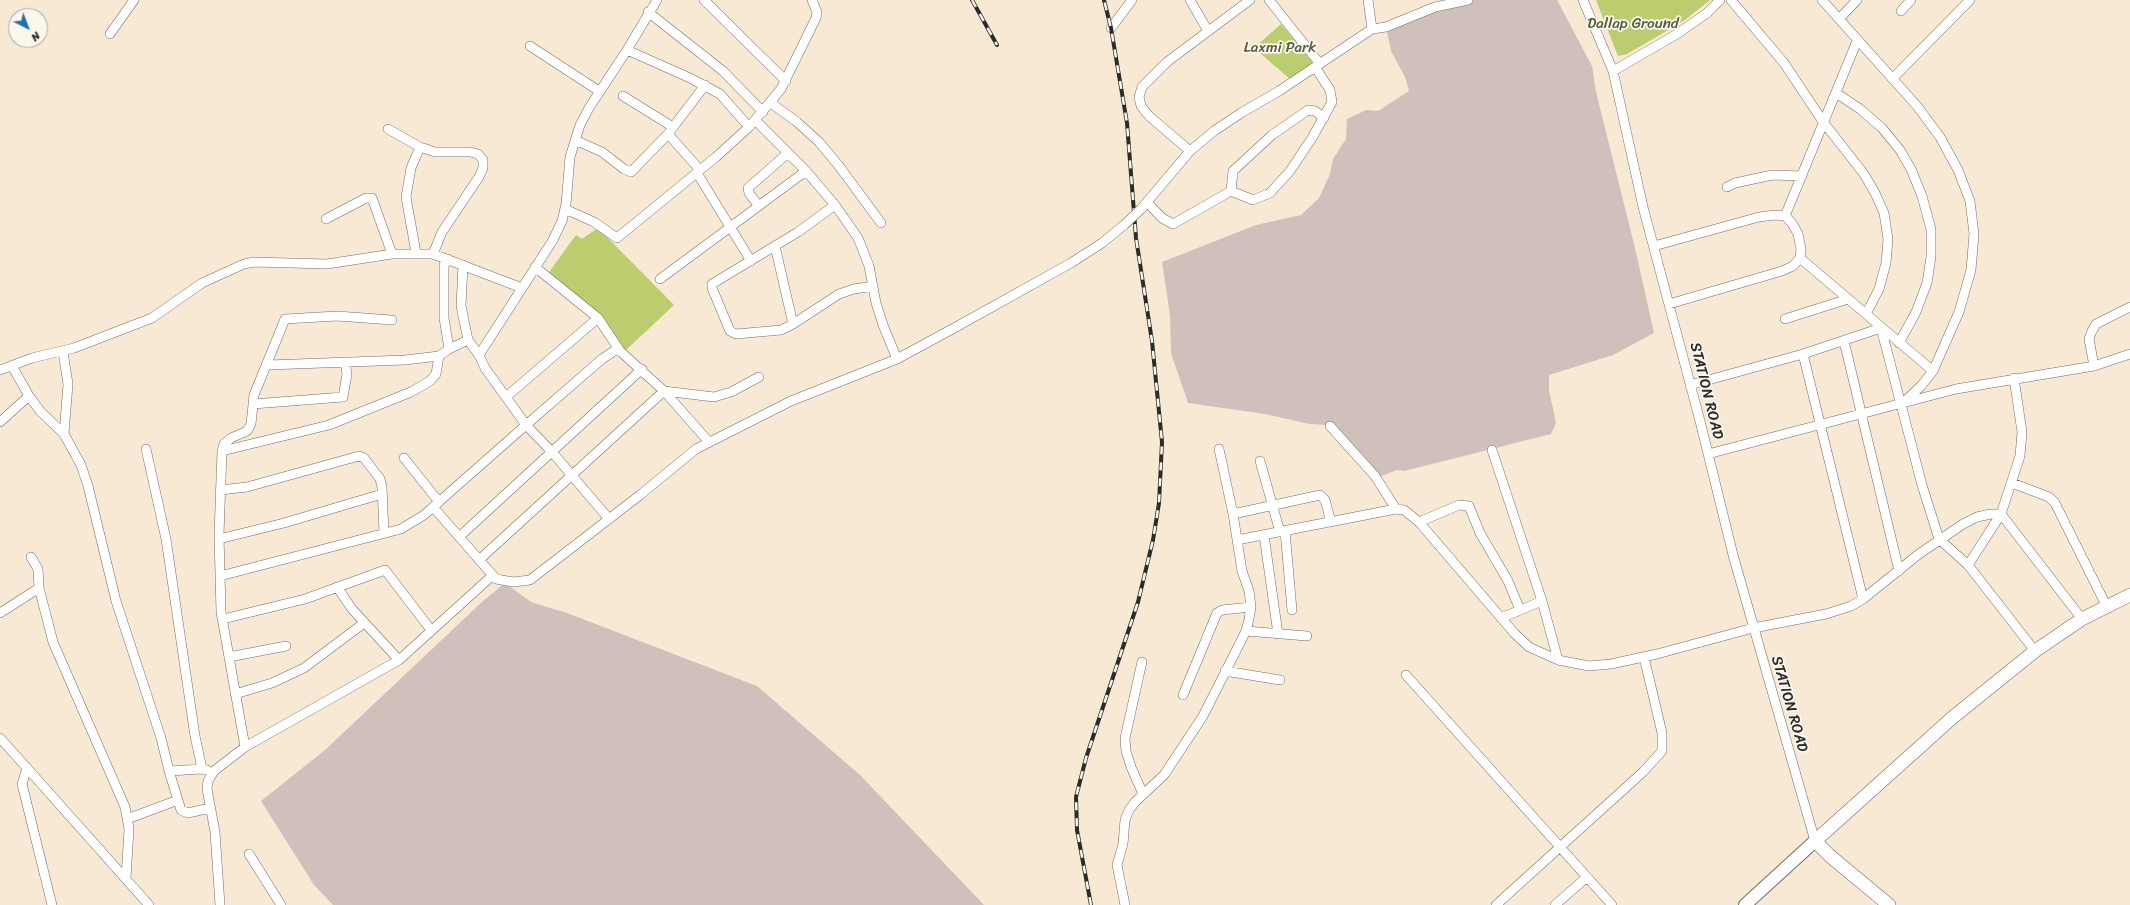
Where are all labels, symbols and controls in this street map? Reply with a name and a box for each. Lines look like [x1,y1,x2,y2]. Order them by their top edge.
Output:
north arrow [8,8,48,48]
park label: Dallap Ground [1587,15,1679,33]
text: N [27,27,45,46]
park label: Laxmi Park [1244,39,1316,57]
street label: STATION ROAD [1685,341,1727,441]
street label: STATION ROAD [1767,654,1811,754]

